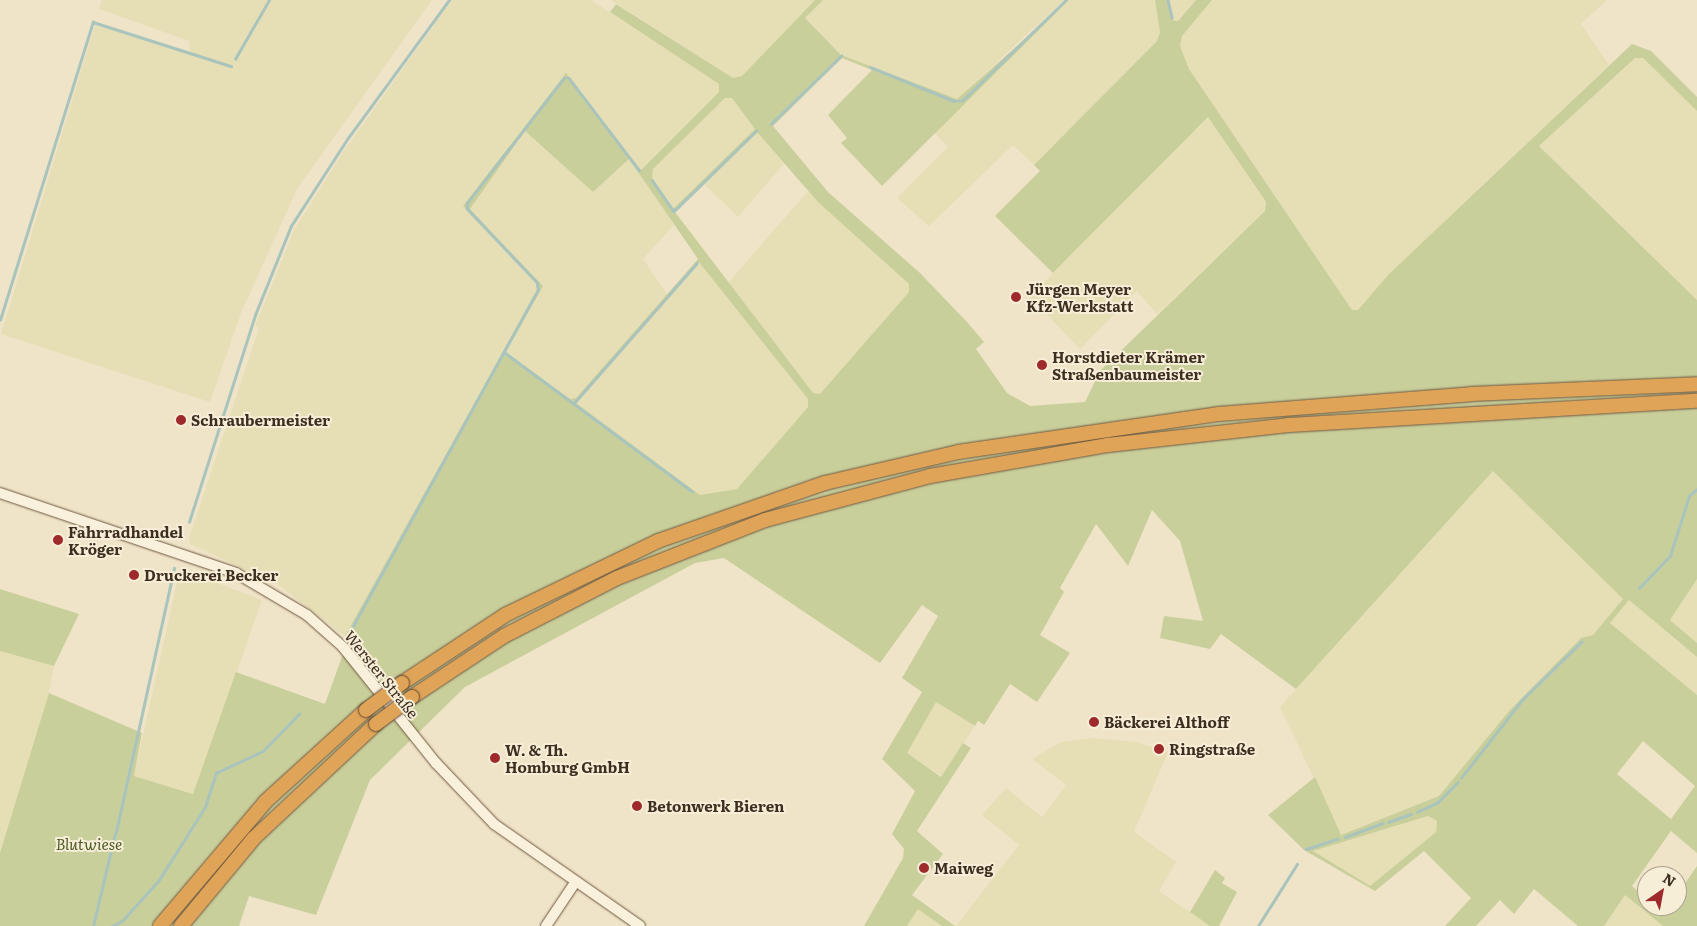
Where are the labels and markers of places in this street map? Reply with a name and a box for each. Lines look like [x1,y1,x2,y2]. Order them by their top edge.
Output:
place label: Jürgen Meyer Kfz-Werkstatt [1026,279,1134,314]
marker: Jürgen Meyer Kfz-Werkstatt [1010,291,1022,303]
place label: Horstdieter Krämer Straßenbaumeister [1052,347,1205,382]
marker: Horstdieter Krämer Straßenbaumeister [1036,359,1048,371]
place label: Schraubermeister [191,411,330,429]
marker: Schraubermeister [175,414,187,426]
place label: Fahrradhandel Kröger [68,522,183,557]
marker: Fahrradhandel Kröger [52,534,64,546]
place label: Druckerei Becker [144,566,278,584]
marker: Druckerei Becker [128,569,140,581]
place label: Bäckerei Althoff [1104,713,1229,731]
marker: Bäckerei Althoff [1088,716,1100,728]
place label: W. & Th. Homburg GmbH [505,740,630,775]
place label: Ringstraße [1169,740,1255,758]
marker: Ringstraße [1153,743,1165,755]
marker: W. & Th. Homburg GmbH [489,752,501,764]
place label: Betonwerk Bieren [647,797,784,815]
marker: Betonwerk Bieren [631,800,643,812]
place label: Maiweg [934,859,993,877]
marker: Maiweg [918,862,930,874]

